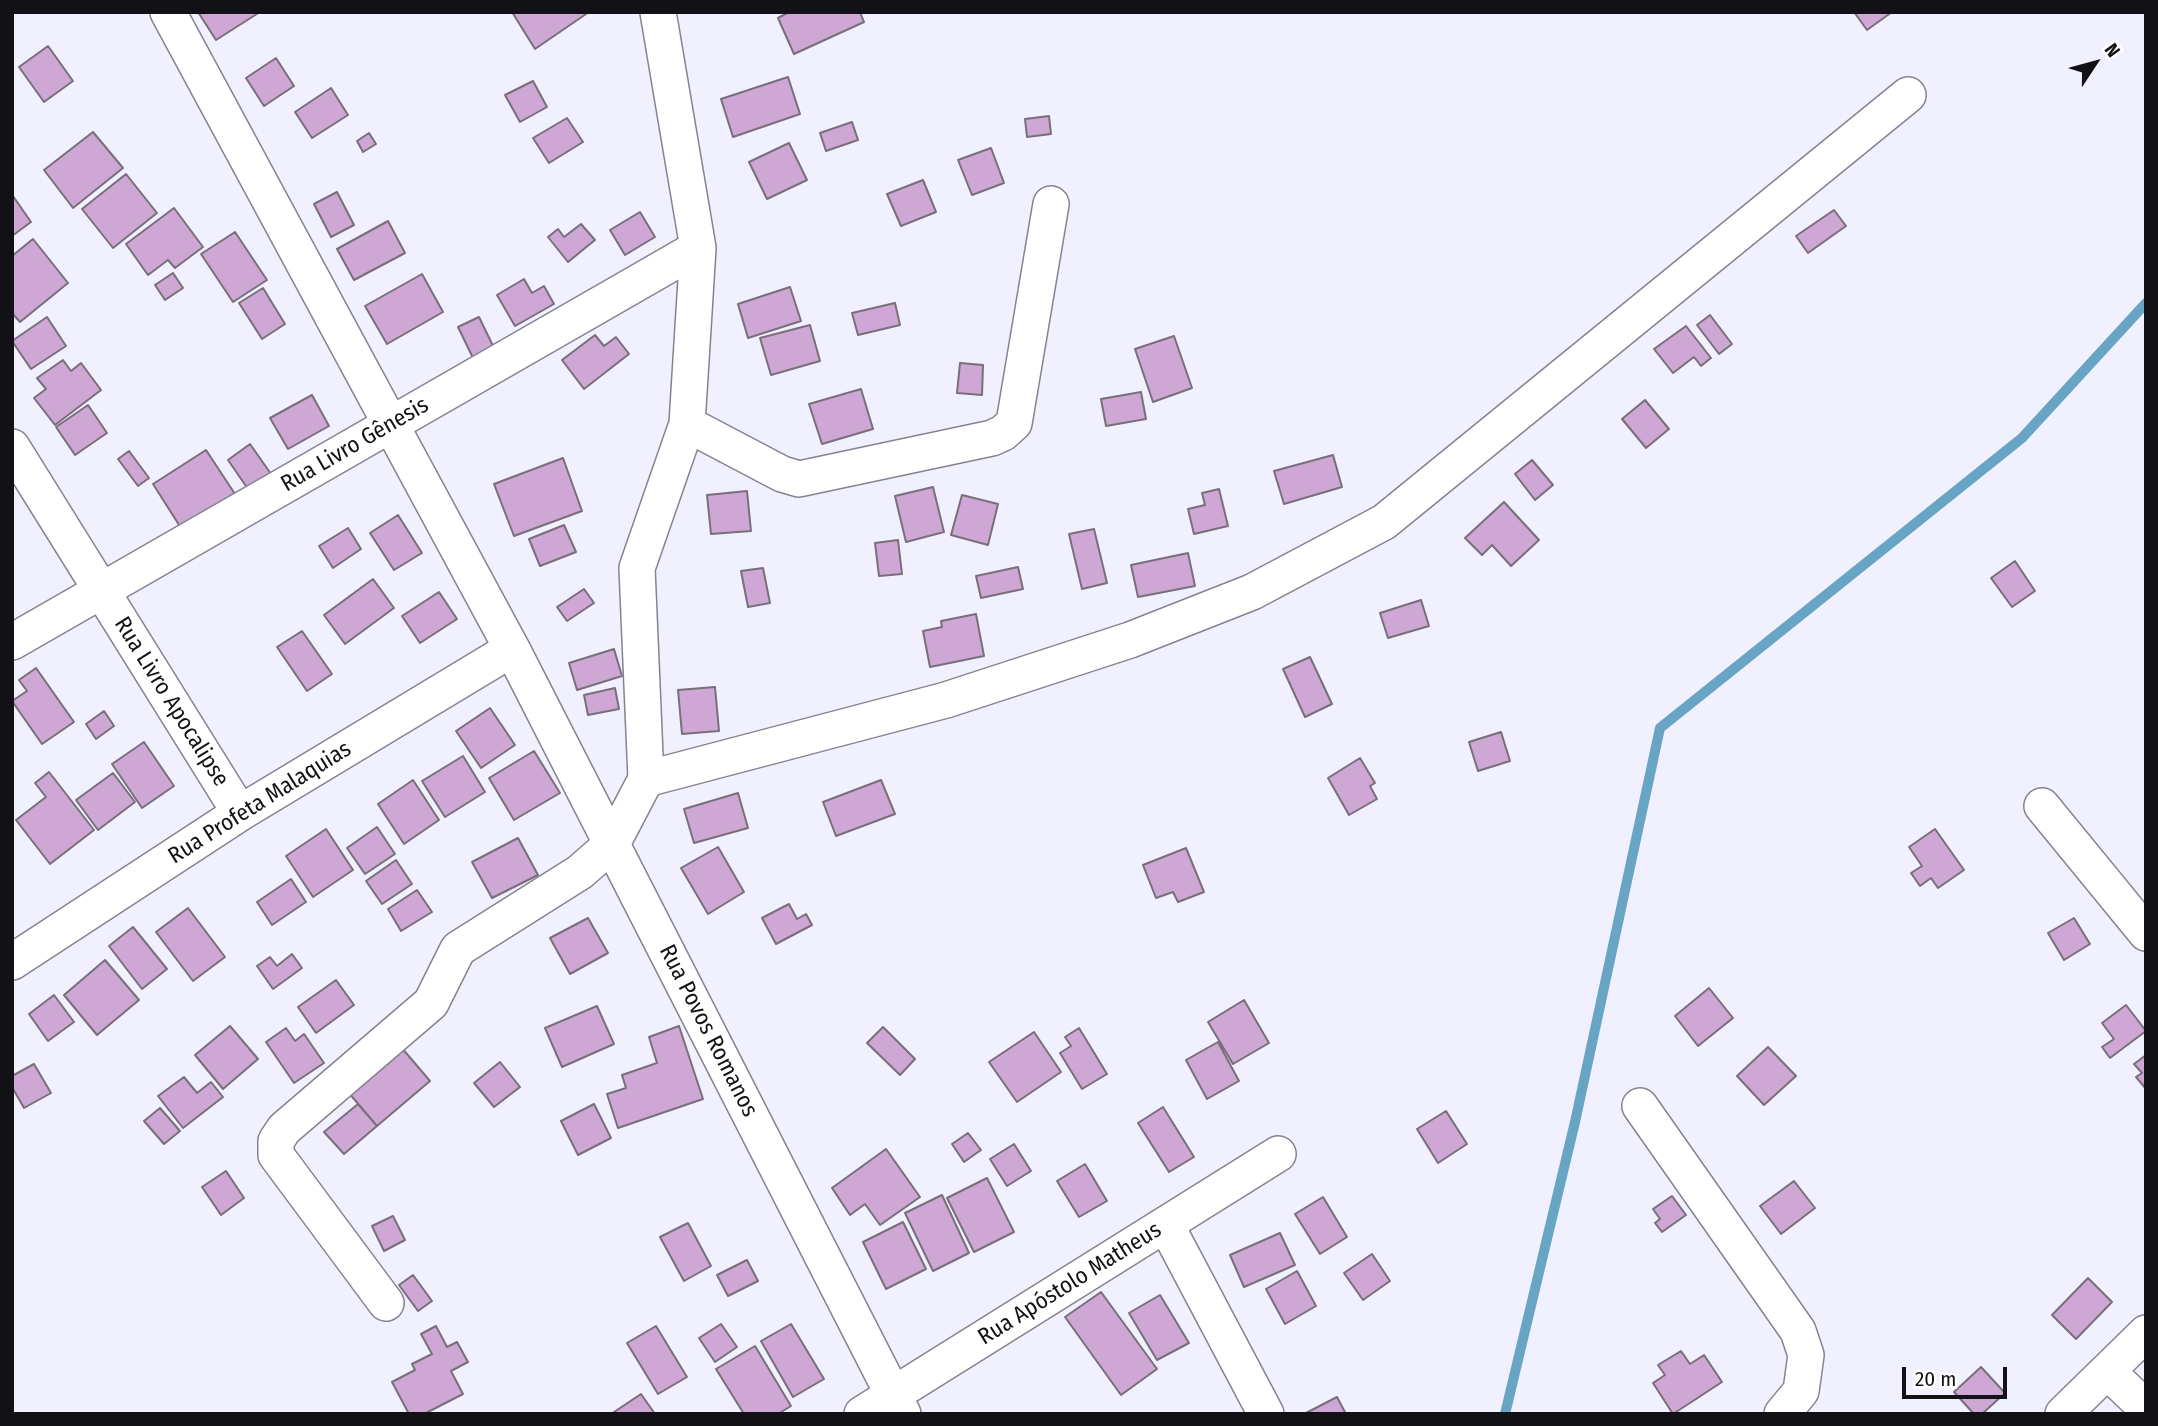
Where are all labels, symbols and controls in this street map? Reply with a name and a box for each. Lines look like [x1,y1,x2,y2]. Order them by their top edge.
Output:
north arrow [2060,28,2130,98]
text: N [2100,39,2125,62]
street label: Rua Livro Gênesis [276,392,434,498]
street label: Rua Livro Apocalipse [108,612,234,792]
street label: Rua Profeta Malaquias [164,736,356,870]
street label: Rua Povos Romanos [653,940,763,1122]
street label: Rua Apóstolo Matheus [973,1216,1167,1352]
scale bar [1906,1352,2011,1396]
text: 20 m [1915,1366,1956,1392]

